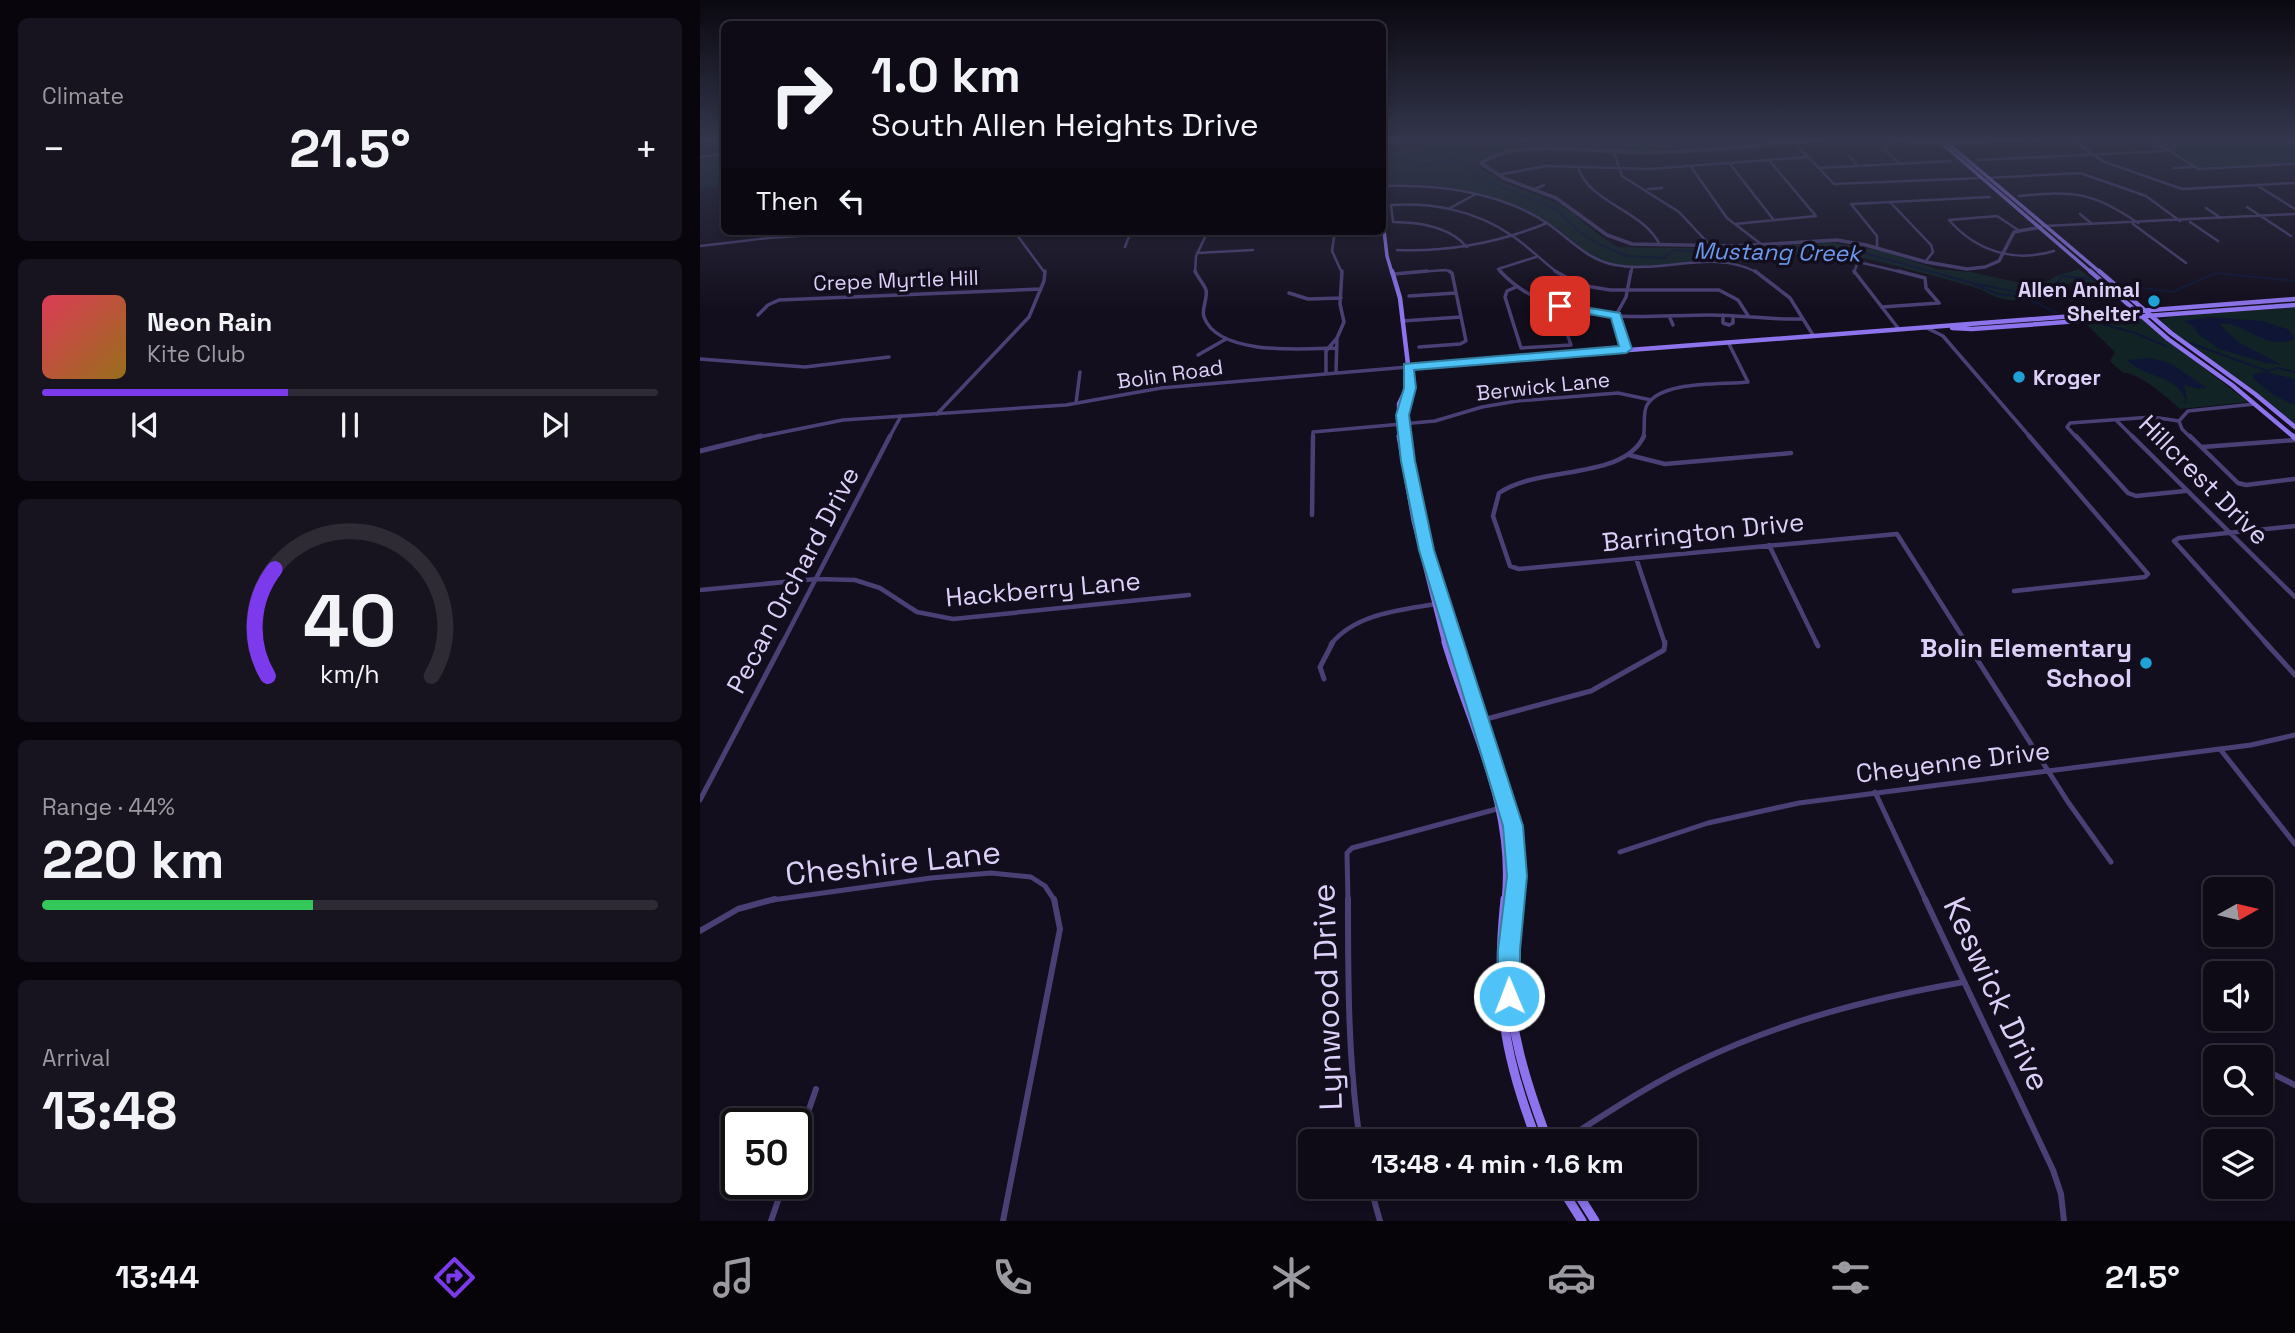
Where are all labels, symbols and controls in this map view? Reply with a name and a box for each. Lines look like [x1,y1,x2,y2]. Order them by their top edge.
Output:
text: 1.0 km [871,44,1021,106]
icon: right [756,49,847,140]
text: Climate [42,81,124,111]
text: South Allen Heights Drive [871,105,1259,145]
text: 21.5° [289,116,411,182]
text: − [42,125,66,173]
text: + [634,125,658,173]
icon: left [833,182,871,220]
text: Then [756,184,819,218]
water label: Mustang Creek [1693,236,1863,269]
street label: Crepe Myrtle Hill [813,264,979,296]
pin [1530,276,1590,336]
place label: Allen Animal Shelter [2018,276,2140,327]
icon: arrive [1541,287,1579,325]
marker: Allen Animal Shelter [2146,293,2162,309]
text: Neon Rain [147,305,272,339]
text: Kite Club [147,339,246,369]
street label: Bolin Road [1115,353,1225,395]
place label: Kroger [2033,364,2101,391]
street label: Berwick Lane [1475,366,1611,406]
marker: Kroger [2011,369,2027,385]
icon: previous [126,406,164,444]
icon: pause [331,406,369,444]
icon: next [536,406,574,444]
street label: Hillcrest Drive [2132,408,2276,552]
street label: Pecan Orchard Drive [719,461,867,699]
street label: Barrington Drive [1600,504,1806,560]
street label: Hackberry Lane [944,564,1142,614]
text: 40 [303,575,397,668]
place label: Bolin Elementary School [1920,631,2132,695]
marker: Bolin Elementary School [2138,655,2154,671]
text: km/h [320,658,380,690]
street label: Cheyenne Drive [1854,733,2052,791]
text: Range · 44% [42,792,175,822]
text: 220 km [42,827,224,893]
street label: Cheshire Lane [783,832,1003,894]
north arrow [2203,877,2273,947]
map controls [2203,877,2273,1199]
street label: Lynwood Drive [1303,883,1351,1111]
street label: Keswick Drive [1935,891,2059,1097]
position arrow [1472,959,1546,1033]
button: sound [2203,961,2273,1031]
text: Arrival [42,1043,110,1073]
button: search [2203,1045,2273,1115]
text: 13:48 [42,1078,177,1144]
speed limit sign: 50 [721,1108,812,1199]
button: layers [2203,1129,2273,1199]
text: 13:48 · 4 min · 1.6 km [1371,1147,1624,1181]
icon: directions [430,1253,479,1302]
icon: music [709,1253,758,1302]
icon: phone [988,1253,1037,1302]
icon: climate [1267,1253,1316,1302]
icon: car [1547,1253,1596,1302]
icon: filters [1826,1253,1875,1302]
text: 13:44 [115,1257,199,1297]
text: 21.5° [2105,1257,2180,1297]

